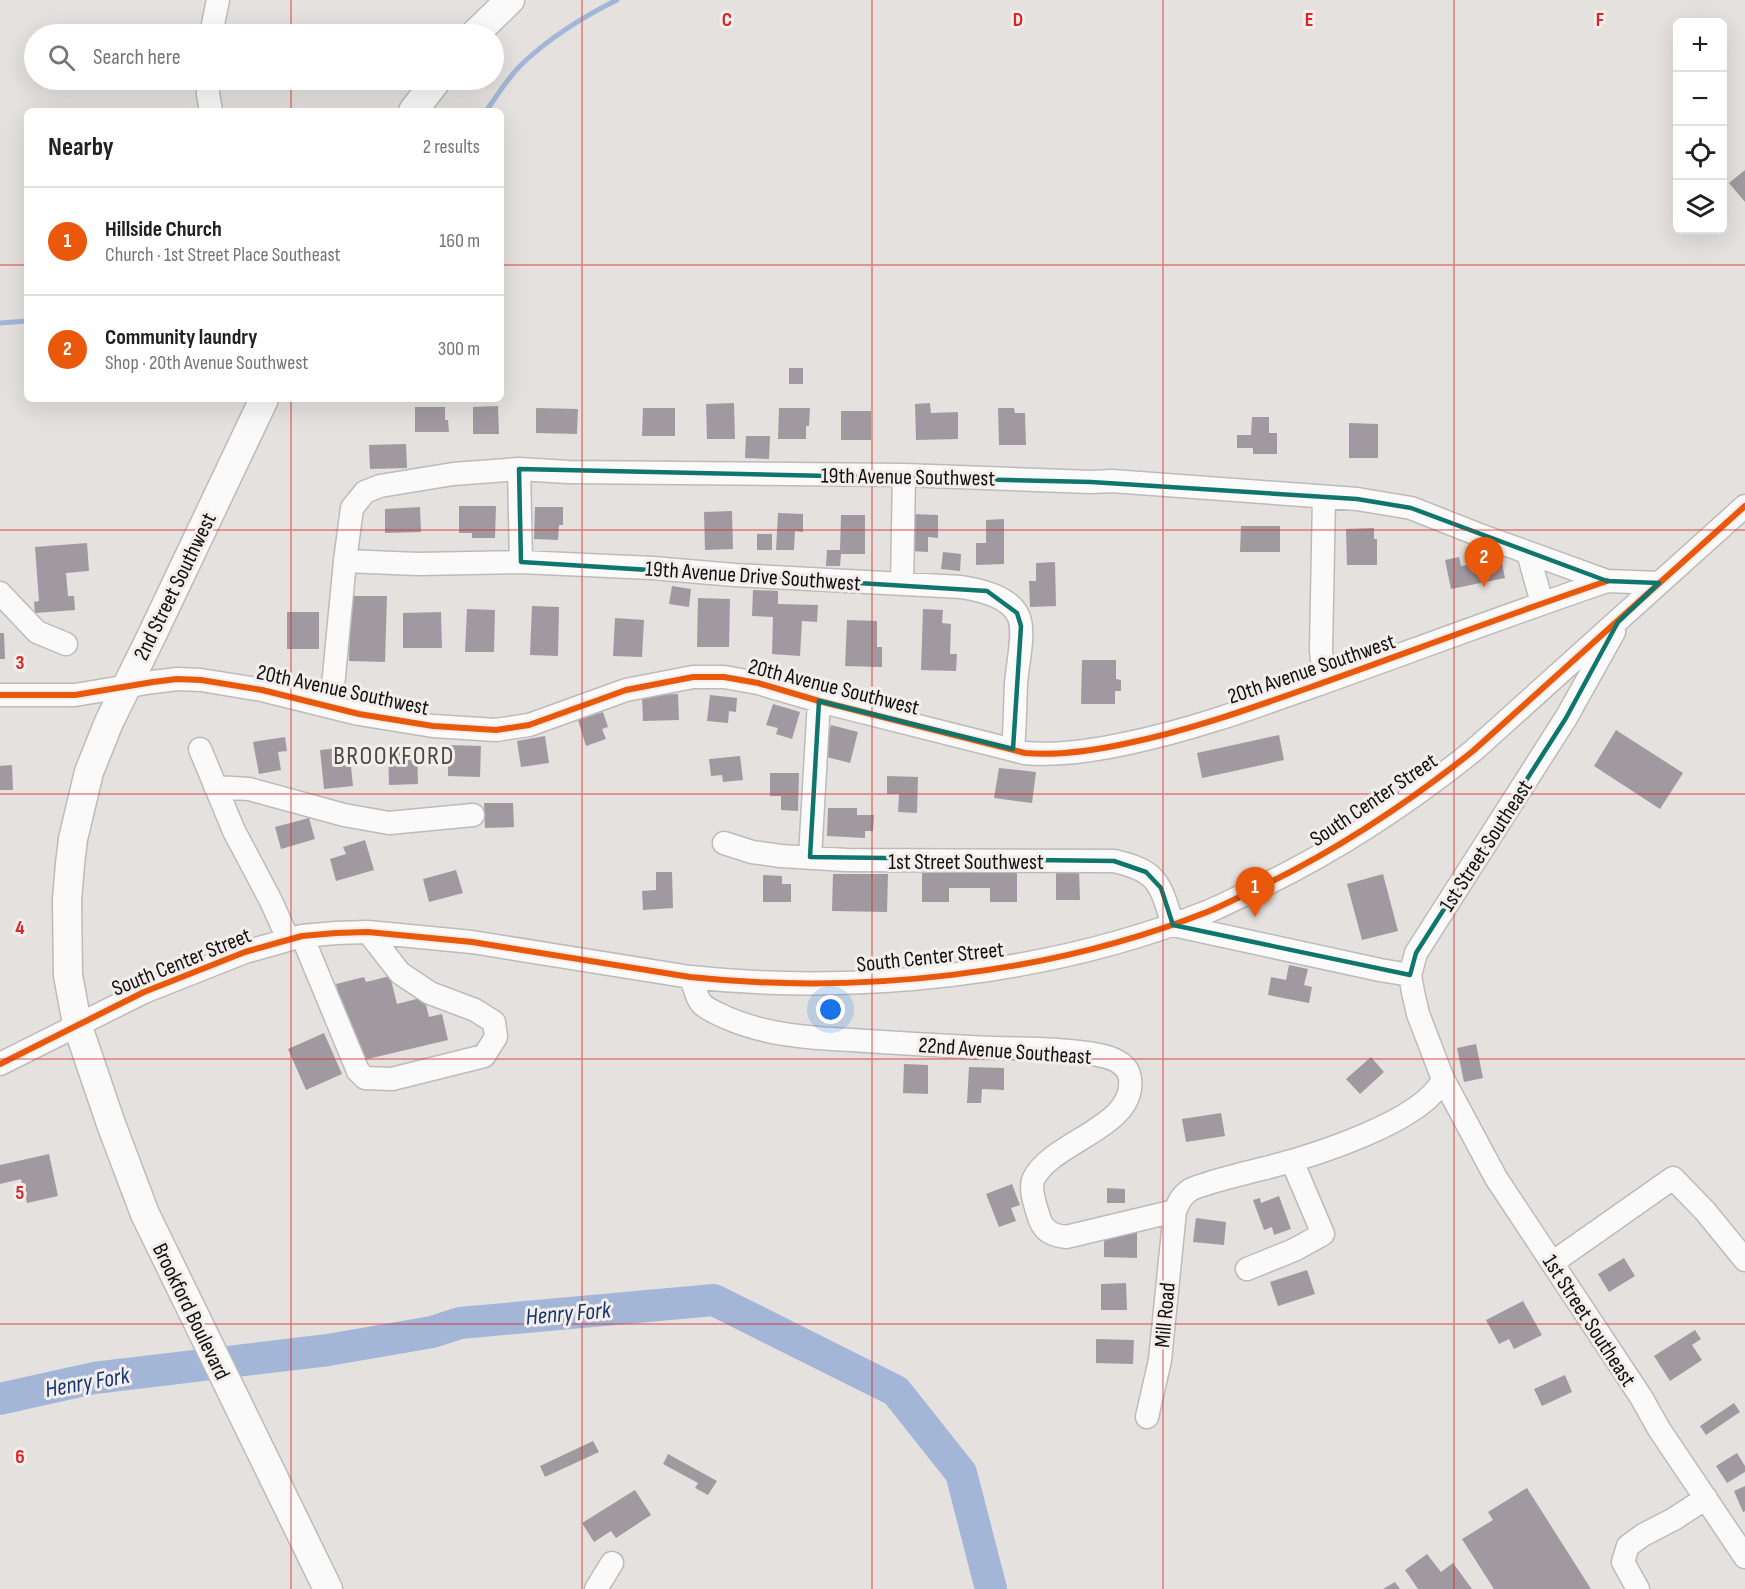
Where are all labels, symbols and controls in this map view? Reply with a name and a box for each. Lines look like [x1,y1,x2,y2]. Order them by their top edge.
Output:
text: C [722,8,732,32]
text: D [1013,8,1023,32]
text: E [1305,8,1313,32]
text: F [1596,8,1604,32]
map controls [1673,18,1727,234]
button: + [1673,18,1727,72]
search box [24,24,504,90]
icon: search [45,41,78,74]
text: Search here [93,44,180,71]
button: − [1673,72,1727,126]
button: locate [1673,126,1727,180]
text: Nearby [48,132,114,163]
text: 2 results [423,135,480,159]
button: layers [1673,180,1727,234]
text: Hillside Church [105,216,222,243]
text: 1 [64,229,71,253]
text: 160 m [439,229,480,253]
text: Church · 1st Street Place Southeast [105,243,341,267]
text: Community laundry [105,324,257,351]
text: 2 [63,337,72,361]
text: 300 m [438,337,480,361]
text: Shop · 20th Avenue Southwest [105,351,308,375]
street label: 19th Avenue Southwest [821,462,996,493]
street label: 2nd Street Southwest [128,508,223,665]
pin: 2 [1464,538,1504,587]
street label: 19th Avenue Drive Southwest [644,555,862,598]
street label: 20th Avenue Southwest [1224,628,1399,711]
text: 3 [16,651,25,675]
street label: 20th Avenue Southwest [745,653,922,722]
street label: 20th Avenue Southwest [254,659,432,722]
district label: BROOKFORD [333,741,455,772]
street label: South Center Street [1305,748,1443,853]
street label: 1st Street Southeast [1434,775,1539,917]
street label: 1st Street Southwest [888,849,1044,876]
pin: 1 [1236,868,1274,917]
text: 4 [15,916,25,940]
street label: South Center Street [108,922,255,1003]
street label: South Center Street [855,936,1005,979]
your location [816,995,845,1024]
street label: 22nd Avenue Southeast [918,1032,1093,1071]
text: 5 [16,1181,25,1205]
street label: Brookford Boulevard [146,1239,235,1384]
street label: 1st Street Southeast [1536,1250,1641,1392]
street label: Mill Road [1149,1281,1182,1349]
water label: Henry Fork [524,1295,613,1332]
water label: Henry Fork [43,1361,133,1404]
text: 6 [15,1445,25,1469]

